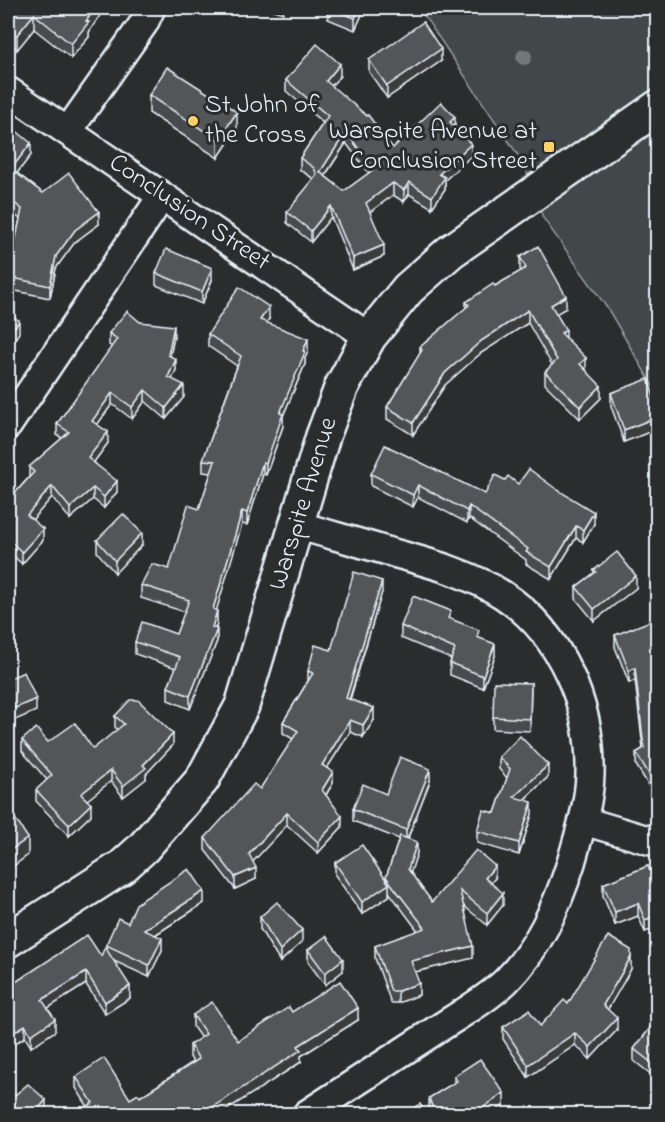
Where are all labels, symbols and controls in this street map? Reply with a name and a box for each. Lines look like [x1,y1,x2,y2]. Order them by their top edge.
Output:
place label: St John of the Cross [205,87,321,155]
place label: Warspite Avenue at Conclusion Street [329,113,537,181]
marker: St John of the Cross [186,114,200,128]
marker: Warspite Avenue at Conclusion Street [542,140,556,154]
street label: Conclusion Street [101,145,278,281]
street label: Warspite Avenue [260,413,348,595]

